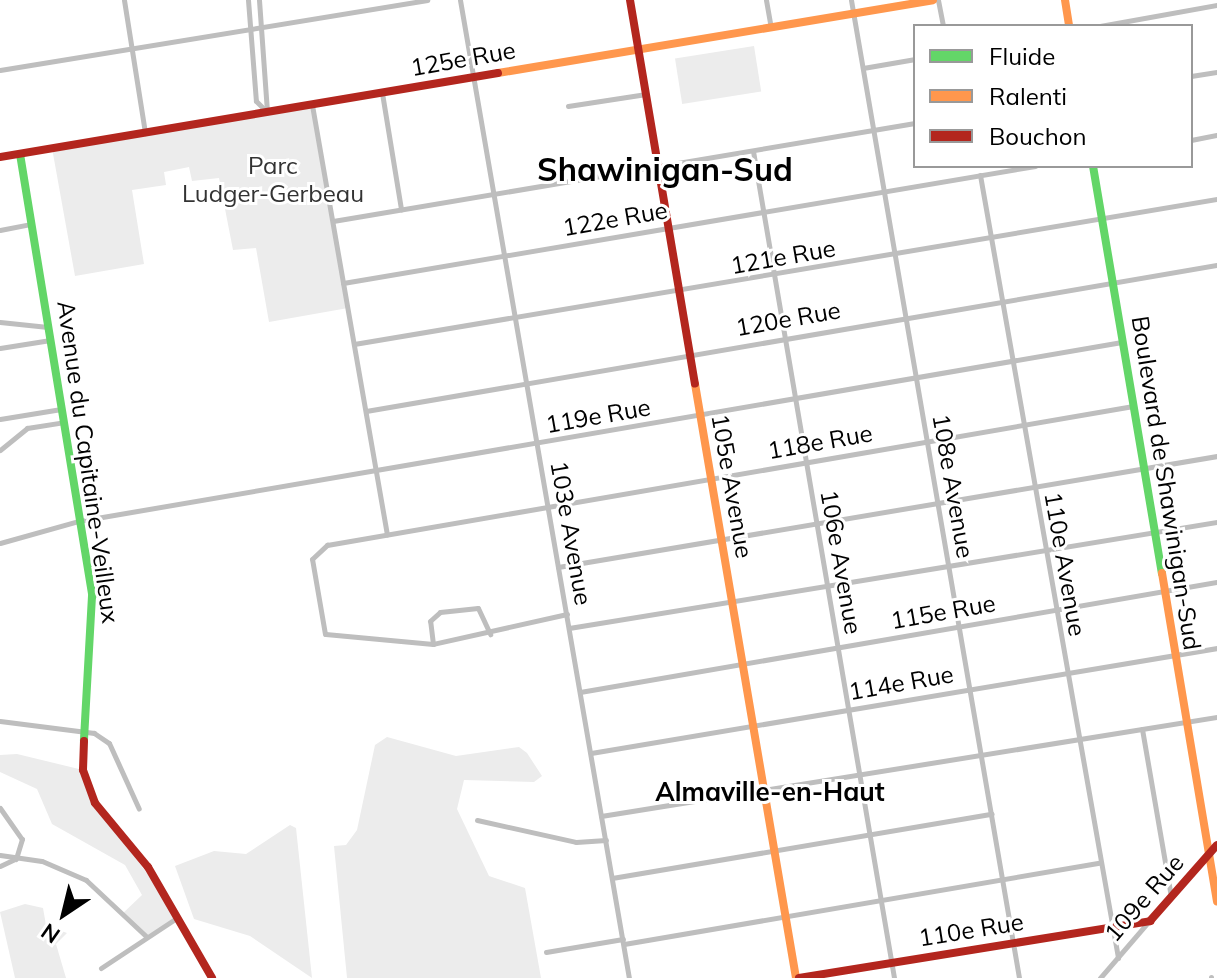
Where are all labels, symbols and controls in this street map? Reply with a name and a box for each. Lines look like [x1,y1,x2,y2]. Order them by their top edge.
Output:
legend [913,24,1193,168]
street label: 125e Rue [408,36,518,82]
text: Fluide [989,41,1055,71]
text: Ralenti [989,81,1067,111]
text: Bouchon [989,121,1087,151]
district label: Shawinigan-Sud [537,150,793,188]
park label: Parc Ludger-Gerbeau [182,152,364,208]
street label: 122e Rue [560,196,670,242]
street label: 121e Rue [728,234,838,280]
street label: 120e Rue [733,296,843,342]
street label: Avenue du Capitaine-Veilleux [51,299,125,625]
street label: Boulevard de Shawinigan-Sud [1125,314,1207,652]
street label: 119e Rue [543,393,653,439]
street label: 105e Avenue [705,412,759,560]
street label: 108e Avenue [926,412,980,560]
street label: 118e Rue [765,419,875,465]
street label: 103e Avenue [544,459,598,607]
street label: 106e Avenue [814,488,868,636]
street label: 110e Avenue [1038,490,1092,638]
street label: 115e Rue [888,589,998,635]
street label: 114e Rue [846,660,956,706]
district label: Almaville-en-Haut [655,776,885,808]
street label: 109e Rue [1098,849,1190,947]
north arrow [24,874,104,954]
street label: 110e Rue [916,907,1026,953]
text: N [35,917,65,950]

